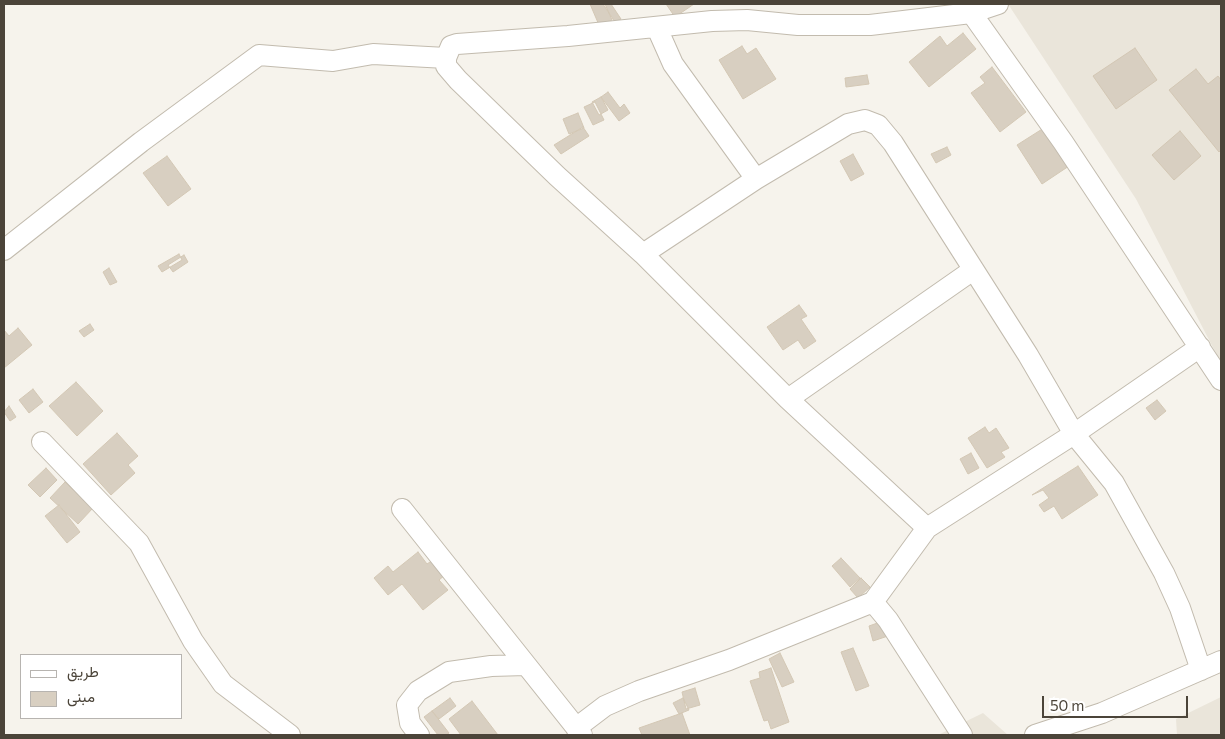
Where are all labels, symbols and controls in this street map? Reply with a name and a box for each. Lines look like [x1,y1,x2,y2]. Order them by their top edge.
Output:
legend [20,654,182,719]
text: طريق [67,662,99,680]
scale bar [1045,686,1191,718]
text: مبنى [67,687,95,705]
text: 50 m [1050,696,1084,714]

